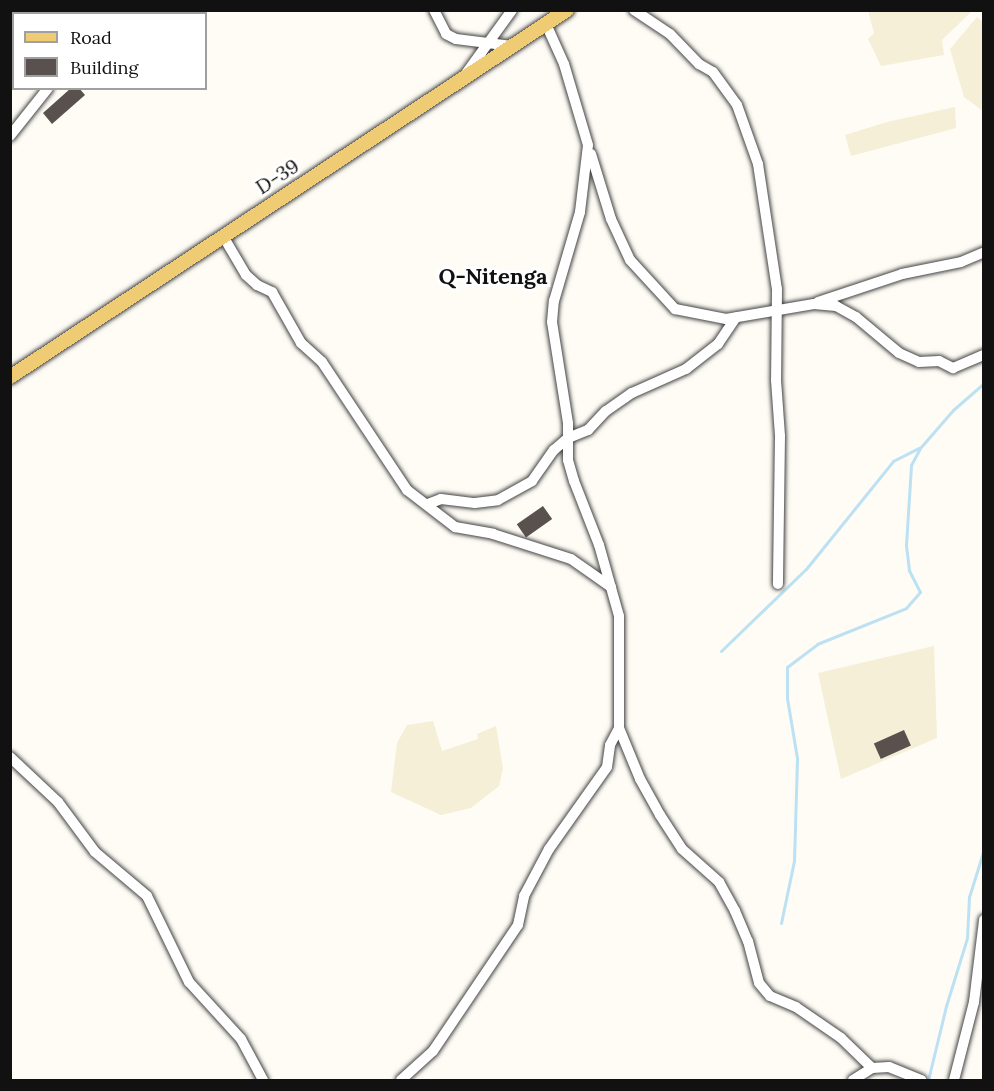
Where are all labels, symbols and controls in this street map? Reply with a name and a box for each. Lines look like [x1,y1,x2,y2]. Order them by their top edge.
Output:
legend [12,12,207,90]
text: Road [70,26,112,49]
text: Building [70,56,138,79]
street label: D-39 [251,153,303,199]
district label: Q-Nitenga [438,264,548,290]

